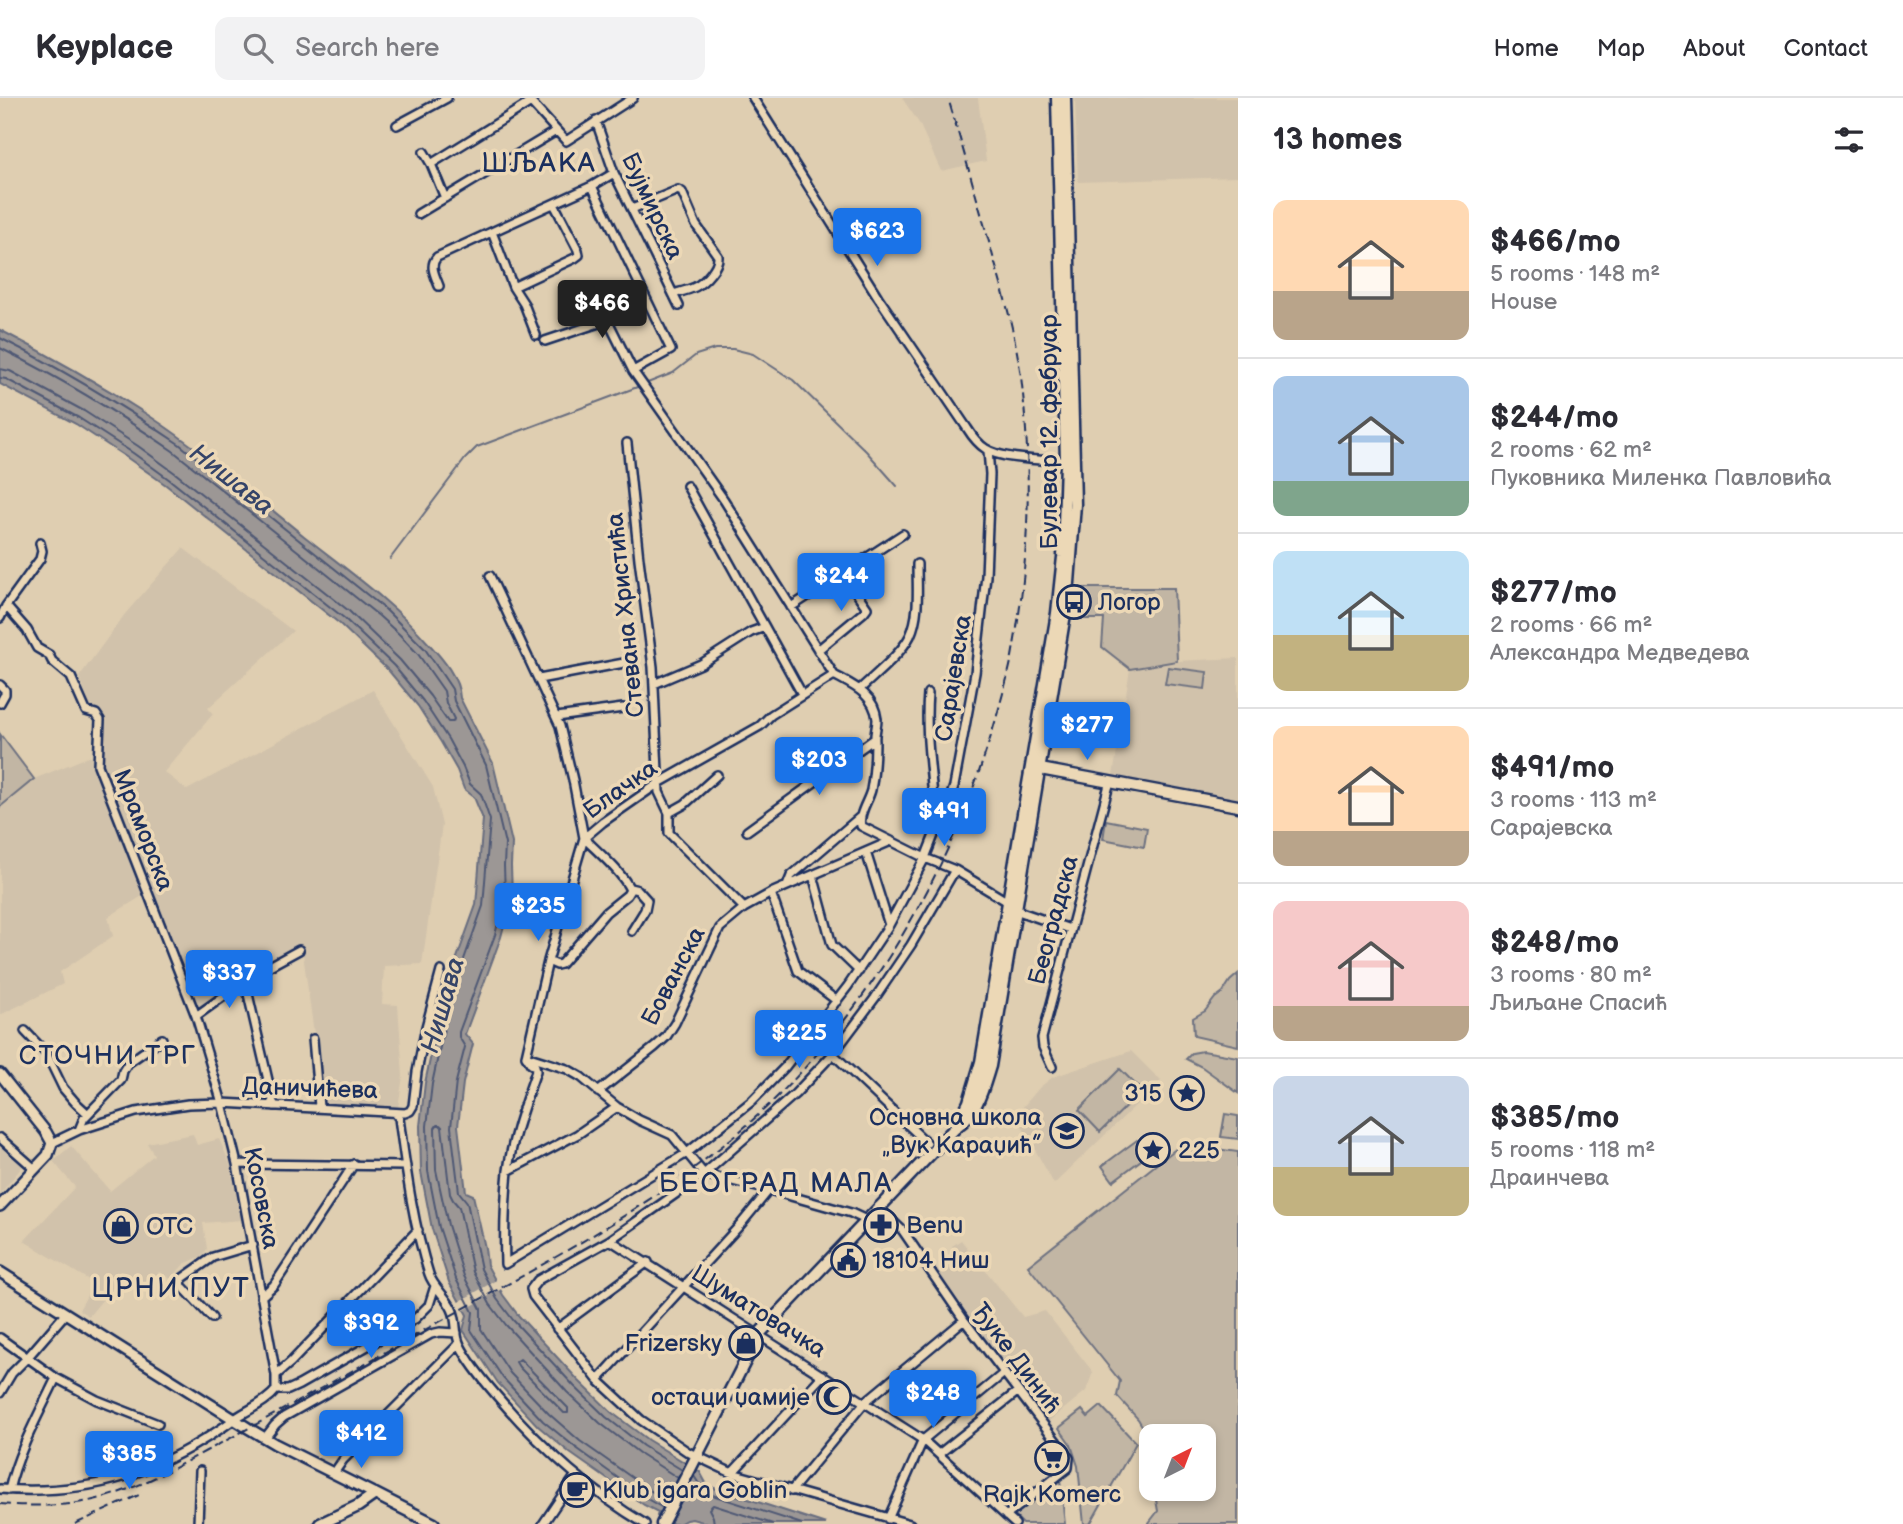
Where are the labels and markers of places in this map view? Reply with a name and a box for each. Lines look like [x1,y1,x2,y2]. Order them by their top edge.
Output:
pin: $623 [836,208,918,268]
pin: $466 [561,280,643,340]
pin: $244 [800,554,882,613]
bus stop icon: Логор [1055,583,1093,621]
place label: Логор [1097,588,1161,617]
pin: $277 [1046,702,1128,762]
pin: $203 [778,738,860,797]
pin: $491 [903,788,985,848]
pin: $235 [497,884,579,943]
pin: $337 [188,950,270,1010]
pin: $225 [758,1010,840,1070]
place icon: 315 [1168,1074,1206,1112]
place label: 315 [1124,1079,1162,1108]
place label: Основна школа „Вук Караџић” [869,1103,1042,1160]
school or university icon: Основна школа „Вук Караџић” [1048,1112,1086,1150]
place icon: 225 [1134,1131,1172,1169]
place label: 225 [1178,1136,1220,1165]
pharmacy icon: Benu [862,1206,900,1244]
shop icon: OTC [102,1207,140,1245]
place label: Benu [906,1211,963,1240]
place label: OTC [146,1212,193,1241]
public building icon: 18104 Ниш [829,1241,867,1279]
place label: 18104 Ниш [872,1246,990,1275]
pin: $392 [330,1300,412,1360]
shop icon: Frizersky [727,1324,765,1362]
place label: Frizersky [624,1329,722,1358]
pin: $248 [892,1370,974,1430]
mosque icon: остаци џамије [815,1378,853,1416]
place label: остаци џамије [651,1383,810,1412]
pin: $412 [320,1410,402,1470]
pin: $385 [88,1432,170,1491]
supermarket icon: Rajk Komerc [1033,1439,1071,1477]
cafe icon: Klub igara Goblin [558,1471,596,1509]
place label: Klub igara Goblin [602,1476,787,1505]
place label: Rajk Komerc [983,1480,1121,1509]

